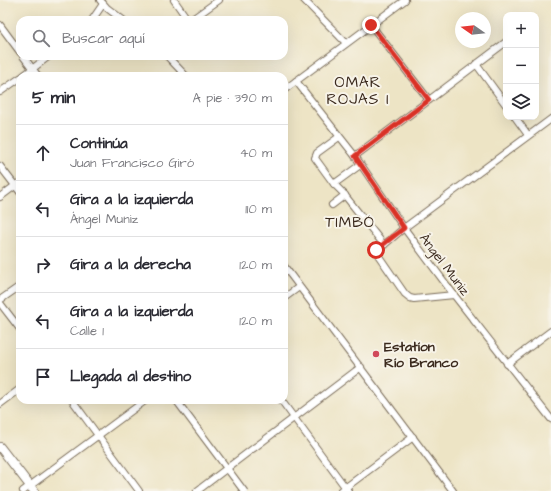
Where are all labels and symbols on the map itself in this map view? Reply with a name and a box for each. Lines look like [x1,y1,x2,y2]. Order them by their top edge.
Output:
north arrow [455,12,491,48]
route end [362,16,380,34]
district label: OMAR ROJAS I [326,72,390,110]
district label: TIMBÓ [325,212,375,233]
street label: Ángel Muniz [414,229,474,300]
route start [367,241,385,259]
place label: Estatíon Río Branco [384,337,458,373]
marker: Estatíon Río Branco [371,349,381,359]

